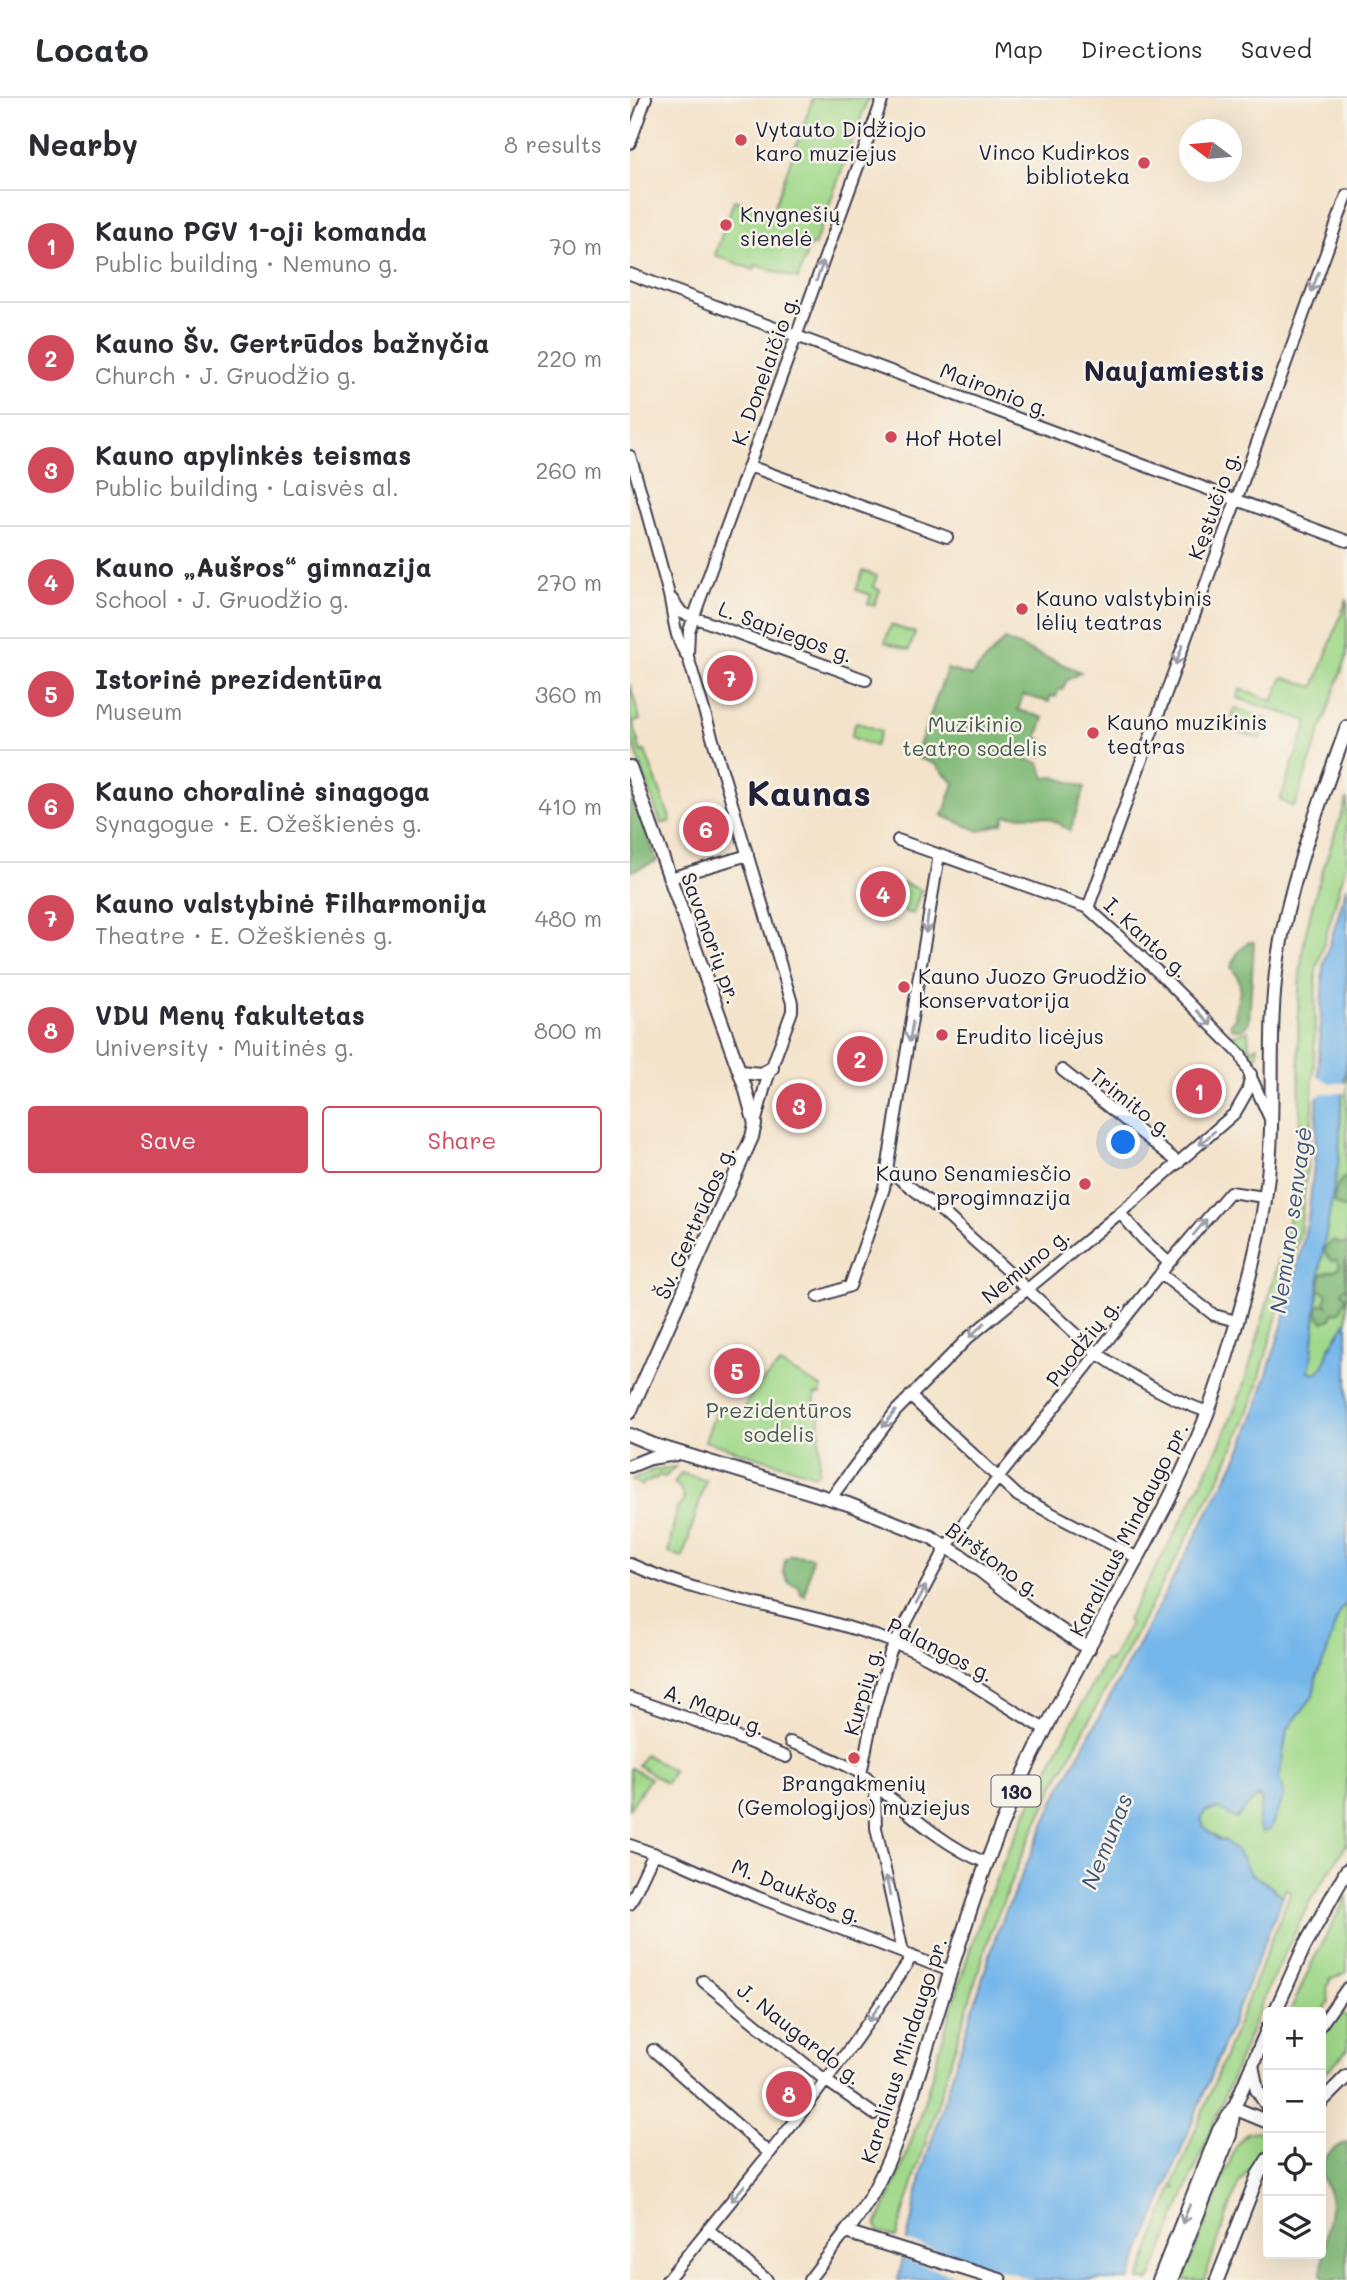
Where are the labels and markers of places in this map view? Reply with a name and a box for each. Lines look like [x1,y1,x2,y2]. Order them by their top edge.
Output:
place label: Vytauto Didžiojo karo muziejus [755,115,926,166]
marker: Vytauto Didžiojo karo muziejus [733,132,749,148]
place label: Vinco Kudirkos biblioteka [979,138,1130,189]
marker: Vinco Kudirkos biblioteka [1136,155,1152,171]
place label: Knygnešių sienelė [740,200,840,251]
marker: Knygnešių sienelė [718,217,734,233]
place label: Hof Hotel [905,424,1002,451]
marker: Hof Hotel [883,429,899,445]
place label: Kauno valstybinis lėlių teatras [1036,584,1212,635]
marker: Kauno valstybinis lėlių teatras [1014,601,1030,617]
pin: 7 [707,652,753,704]
place label: Kauno muzikinis teatras [1107,708,1267,759]
marker: Kauno muzikinis teatras [1085,725,1101,741]
pin: 6 [683,803,729,855]
pin: 4 [860,868,906,920]
place label: Kauno Juozo Gruodžio konservatorija [918,962,1146,1013]
marker: Kauno Juozo Gruodžio konservatorija [896,979,912,995]
place label: Erudito licėjus [956,1022,1104,1049]
marker: Erudito licėjus [934,1027,950,1043]
pin: 2 [837,1033,883,1085]
pin: 1 [1176,1065,1222,1117]
pin: 3 [776,1080,822,1132]
place label: Kauno Senamiesčio progimnazija [876,1159,1071,1210]
marker: Kauno Senamiesčio progimnazija [1077,1176,1093,1192]
pin: 5 [714,1345,760,1397]
marker: Brangakmenių (Gemologijos) muziejus [846,1750,862,1766]
place label: Brangakmenių (Gemologijos) muziejus [738,1769,970,1820]
pin: 8 [766,2068,812,2120]

